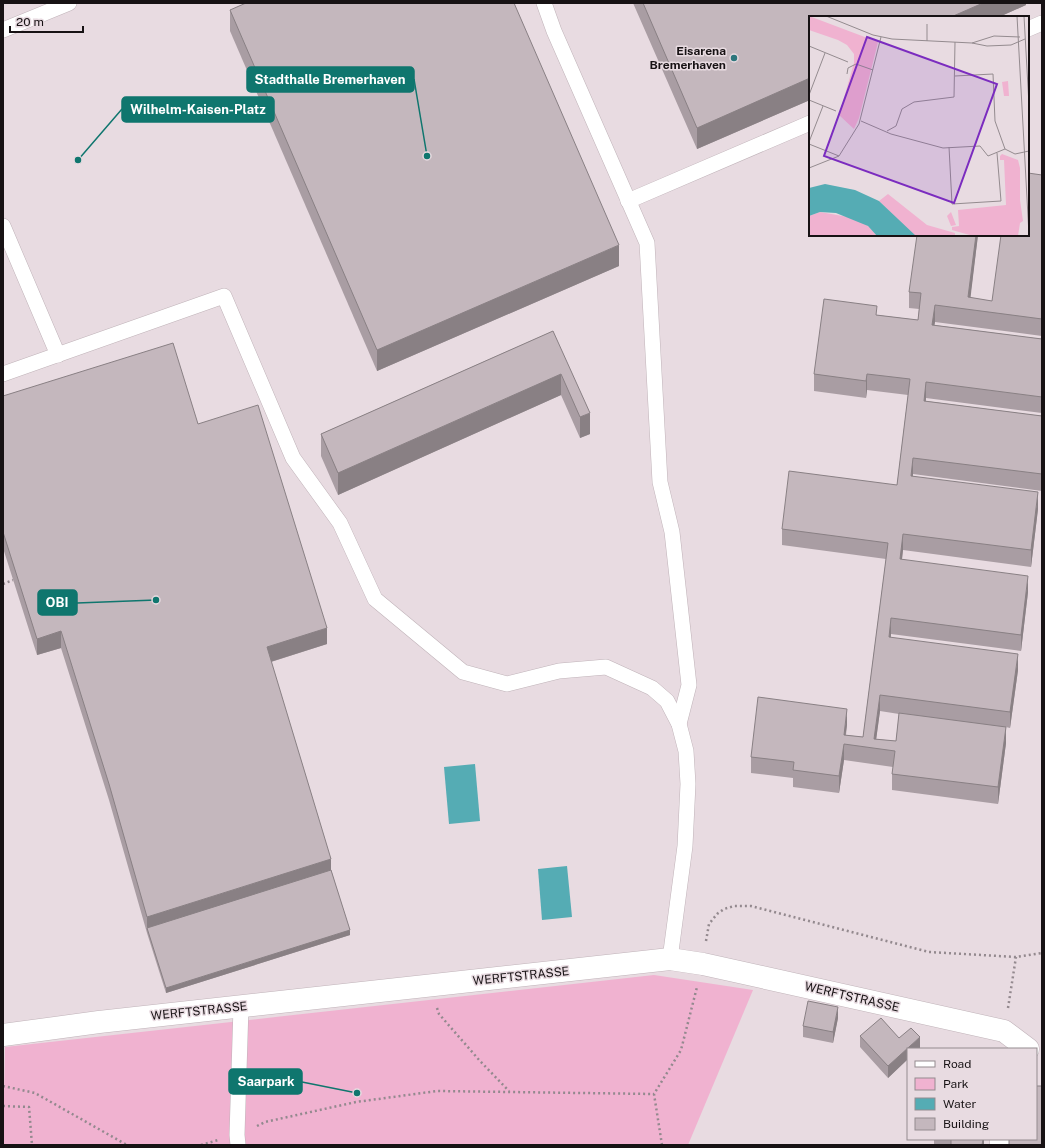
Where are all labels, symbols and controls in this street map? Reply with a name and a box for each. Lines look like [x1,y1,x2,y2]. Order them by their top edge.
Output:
scale bar [10,8,83,34]
text: 20 m [16,15,44,29]
inset map [809,16,1029,236]
place label: Eisarena Bremerhaven [650,44,726,72]
marker: Eisarena Bremerhaven [729,53,739,63]
callout: Stadthalle Bremerhaven [247,67,414,92]
text: Stadthalle Bremerhaven [254,72,406,87]
callout: Wilhelm-Kaisen-Platz [122,97,274,122]
text: Wilhelm-Kaisen-Platz [130,102,266,117]
callout: OBI [38,590,77,615]
text: OBI [46,595,68,610]
street label: WERFTSTRASSE [472,964,570,988]
street label: WERFTSTRASSE [803,979,901,1015]
street label: WERFTSTRASSE [150,999,248,1023]
legend [907,1048,1037,1140]
text: Road [943,1057,971,1071]
callout: Saarpark [229,1069,302,1094]
text: Saarpark [237,1074,295,1089]
text: Park [943,1077,969,1091]
text: Water [943,1097,977,1111]
text: Building [943,1117,989,1131]

